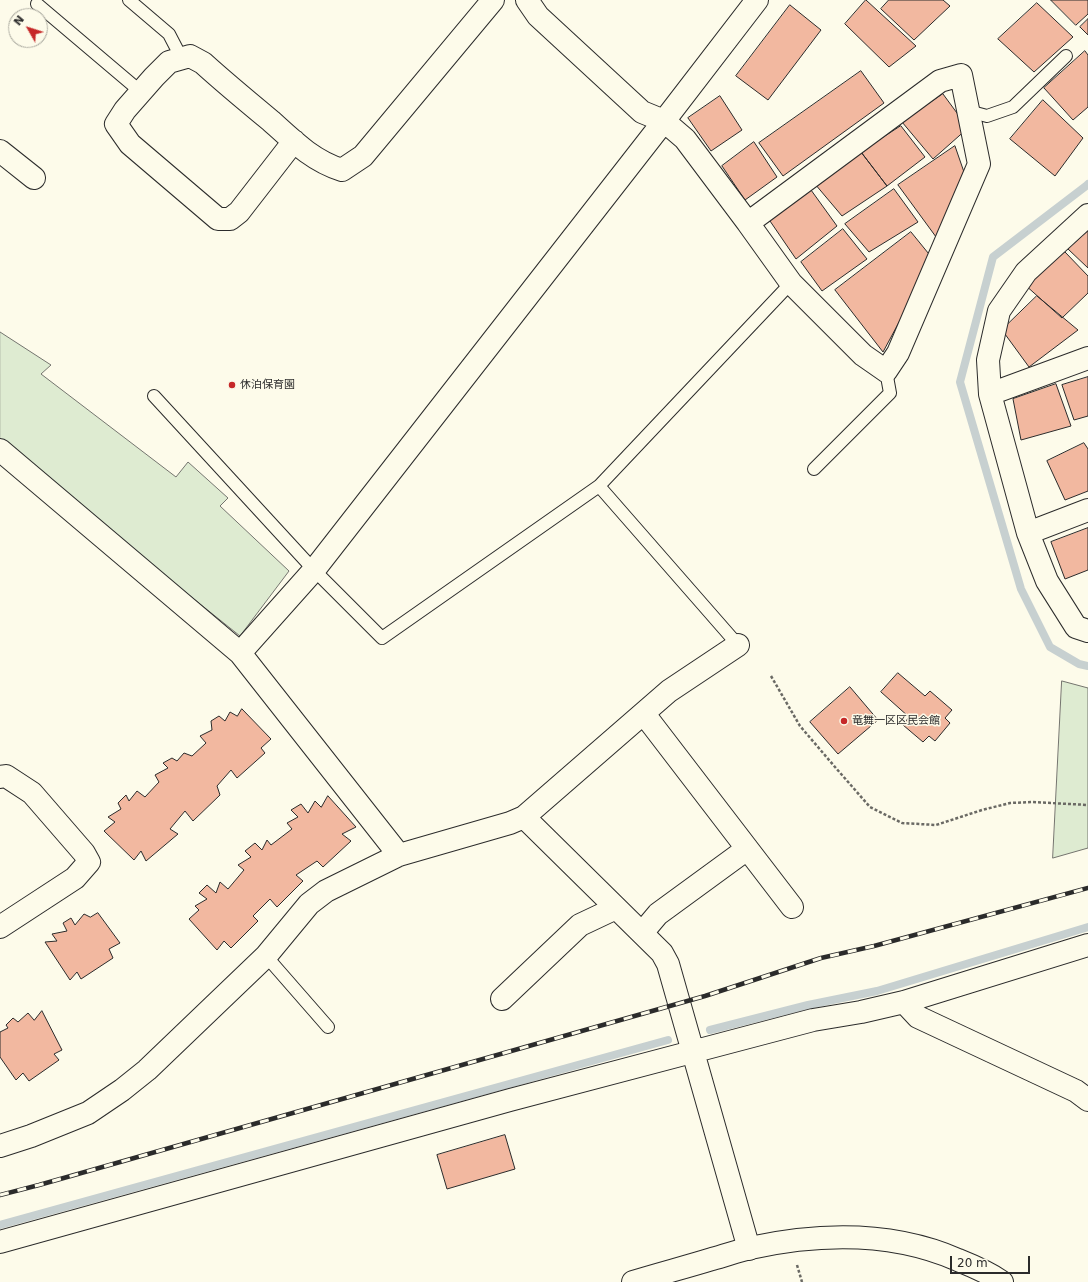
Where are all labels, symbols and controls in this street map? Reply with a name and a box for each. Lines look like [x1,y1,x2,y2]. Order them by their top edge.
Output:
north arrow [8,8,48,48]
text: N [11,13,27,28]
place label: 休泊保育園 [240,378,295,392]
marker: 休泊保育園 [227,380,237,390]
place label: 竜舞一区区民会館 [852,714,940,728]
marker: 竜舞一区区民会館 [839,716,849,726]
scale bar [952,1248,1032,1274]
text: 20 m [957,1256,988,1270]

